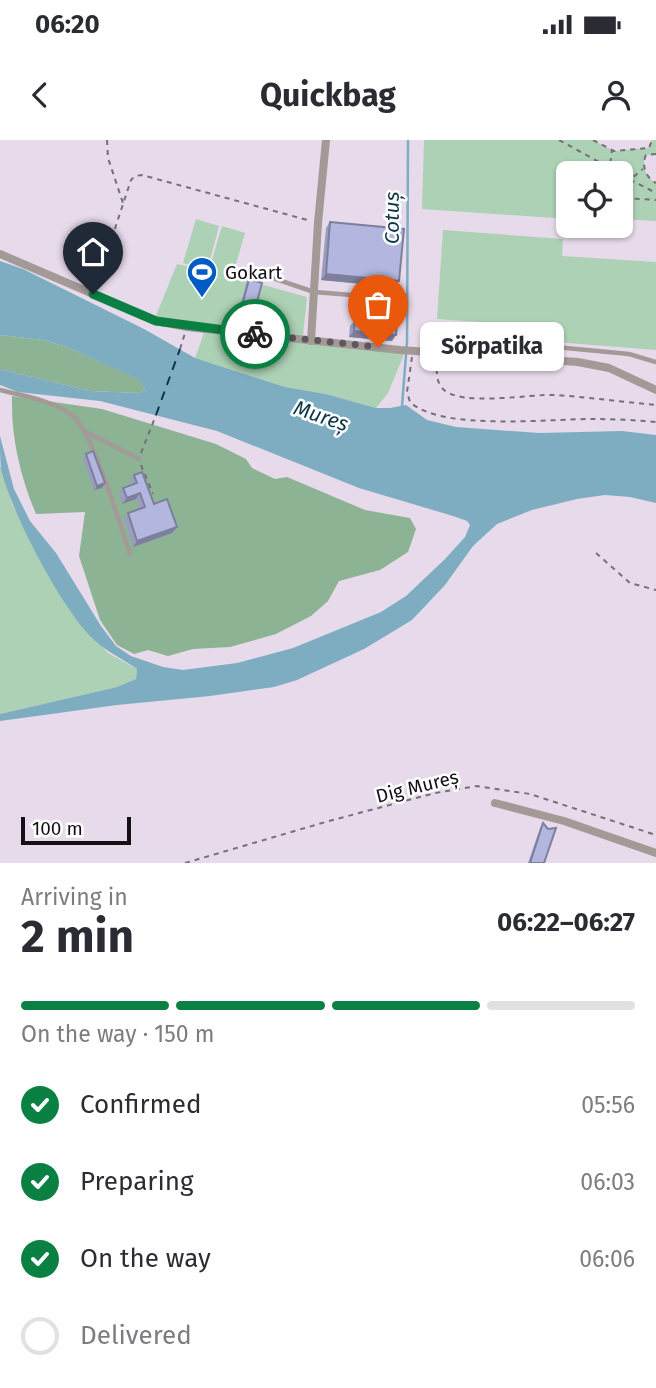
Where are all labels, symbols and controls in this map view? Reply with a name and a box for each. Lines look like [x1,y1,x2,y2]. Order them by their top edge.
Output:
text: 06:20 [35,9,100,40]
icon: back [21,76,59,114]
text: Quickbag [260,76,396,114]
icon: person [597,76,635,114]
map controls [556,161,633,238]
button: locate [556,161,633,238]
water label: Cotuș [379,191,405,244]
pin [63,222,123,294]
icon: home [74,233,112,271]
sports icon: Gokart [185,255,219,299]
place label: Gokart [225,261,282,284]
pin [348,275,408,347]
icon: bag [359,286,397,324]
courier [220,299,290,369]
icon: bike [236,315,274,353]
callout: Sörpatika [420,322,564,372]
text: Sörpatika [441,332,543,360]
water label: Mureș [290,395,352,438]
street label: Dig Mureș [373,765,461,809]
scale bar [21,814,131,846]
text: 100 m [32,817,83,840]
text: Arriving in [21,883,128,911]
text: 06:22–06:27 [497,907,635,938]
text: 2 min [21,909,134,964]
text: On the way · 150 m [21,1020,214,1048]
icon: check [21,1086,59,1124]
text: Confirmed [80,1089,201,1120]
text: 05:56 [581,1091,635,1119]
icon: check [21,1163,59,1201]
text: Preparing [80,1166,193,1197]
text: 06:03 [580,1168,635,1196]
icon: check [21,1240,59,1278]
text: On the way [80,1243,211,1274]
text: 06:06 [579,1245,635,1273]
text: Delivered [80,1320,192,1351]

